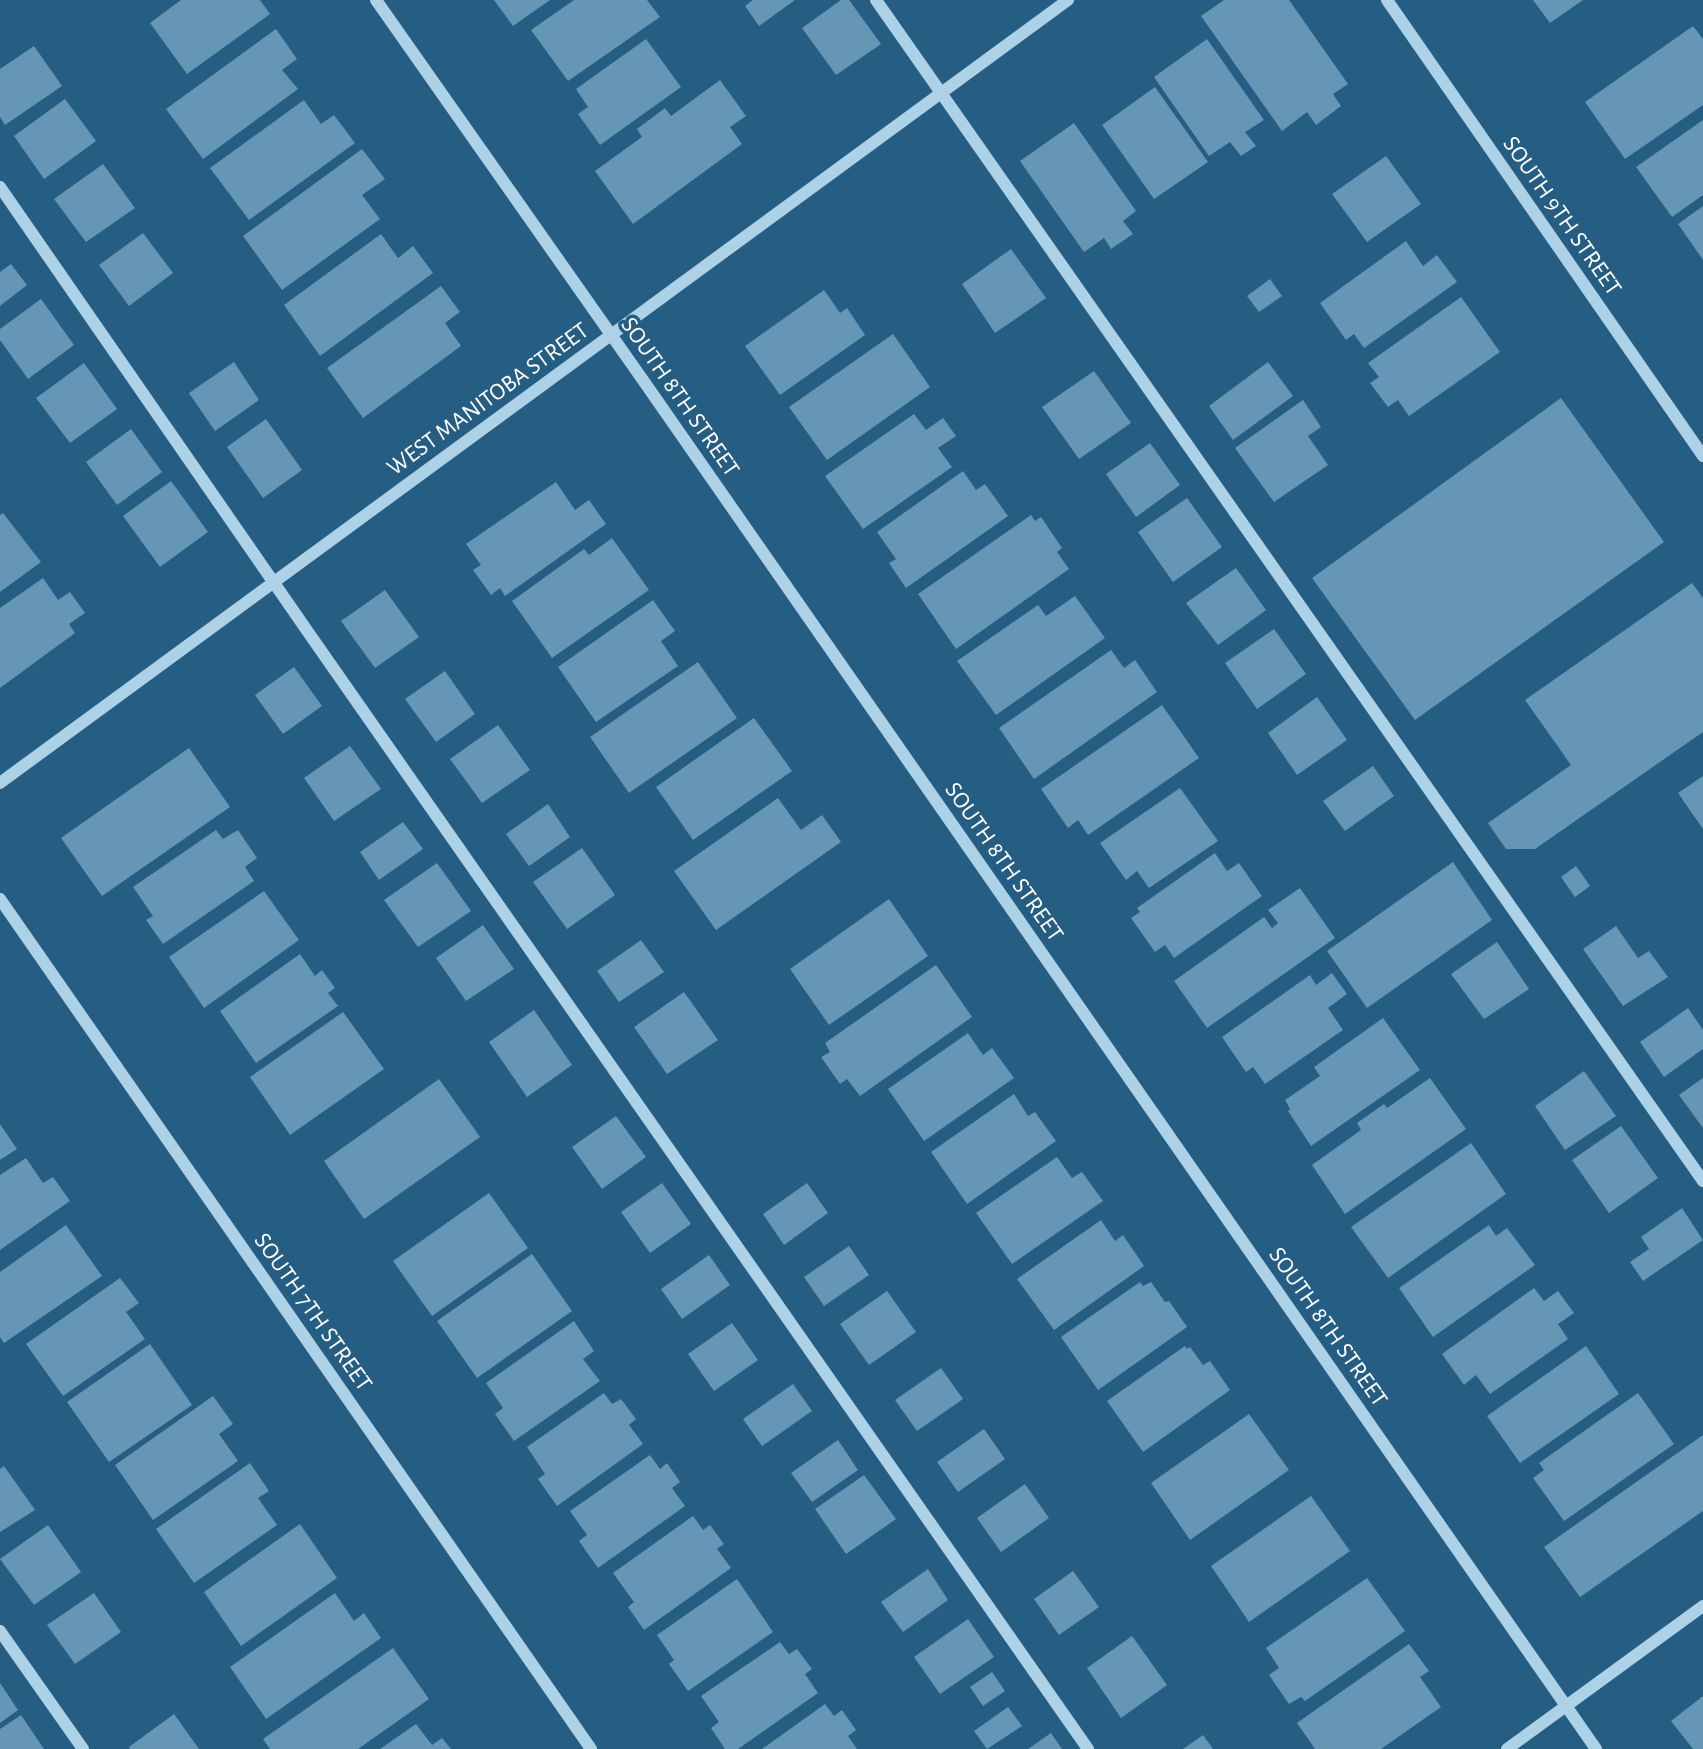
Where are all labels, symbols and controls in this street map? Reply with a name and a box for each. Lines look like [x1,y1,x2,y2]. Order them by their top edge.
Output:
street label: SOUTH 9TH STREET [1496,131,1628,301]
street label: SOUTH 8TH STREET [614,312,746,482]
street label: WEST MANITOBA STREET [381,316,595,482]
street label: SOUTH 8TH STREET [938,777,1070,947]
street label: SOUTH 7TH STREET [248,1227,378,1397]
street label: SOUTH 8TH STREET [1262,1242,1394,1412]

